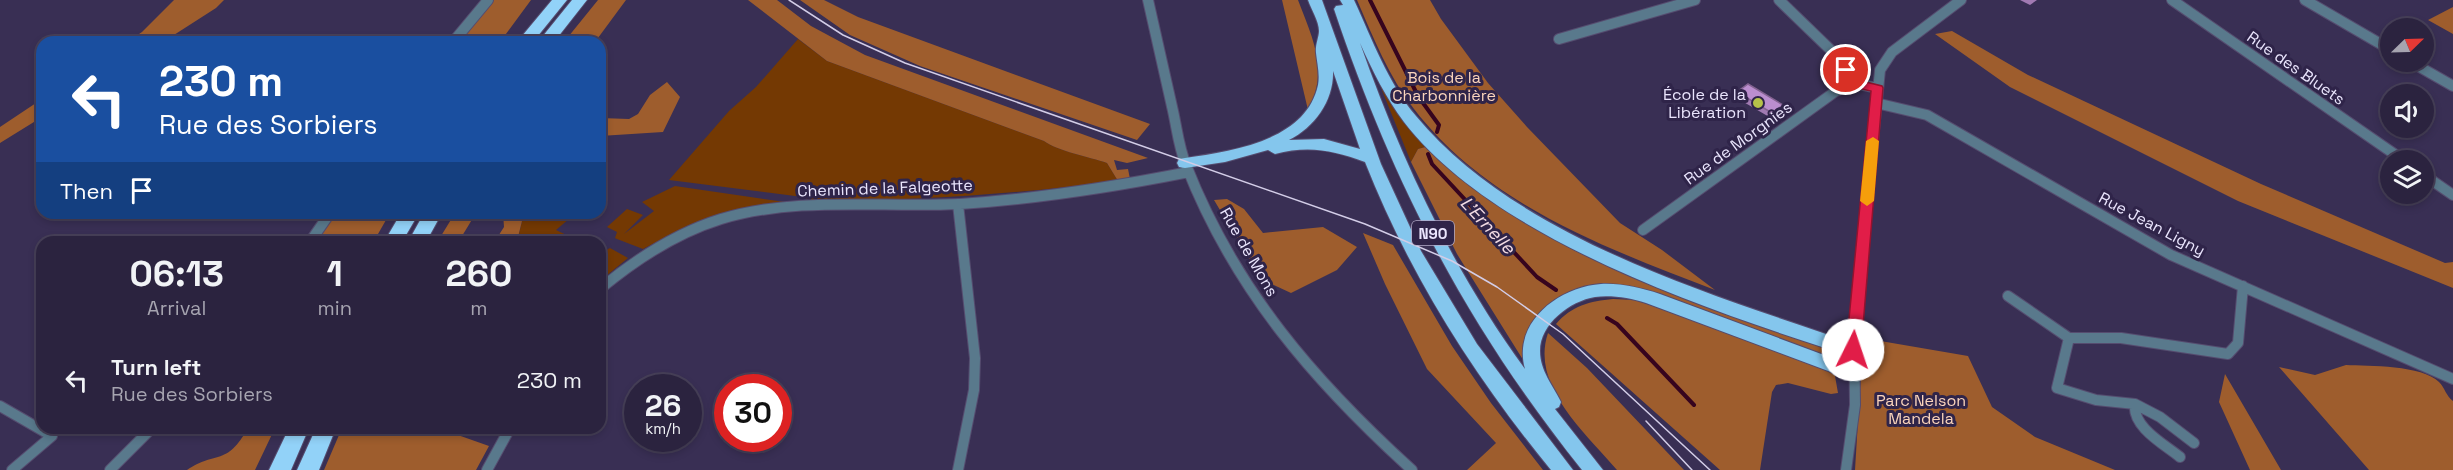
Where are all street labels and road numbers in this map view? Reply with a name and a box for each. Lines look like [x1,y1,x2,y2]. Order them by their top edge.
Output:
street label: Rue des Bluets [2243,26,2349,110]
street label: Rue de Morgnies [1680,97,1796,189]
street label: Chemin de la Falgeotte [797,174,973,202]
street label: Rue Jean Ligny [2095,187,2209,261]
street label: Rue de Mons [1215,204,1283,300]
road number: N90 [1412,221,1454,245]

